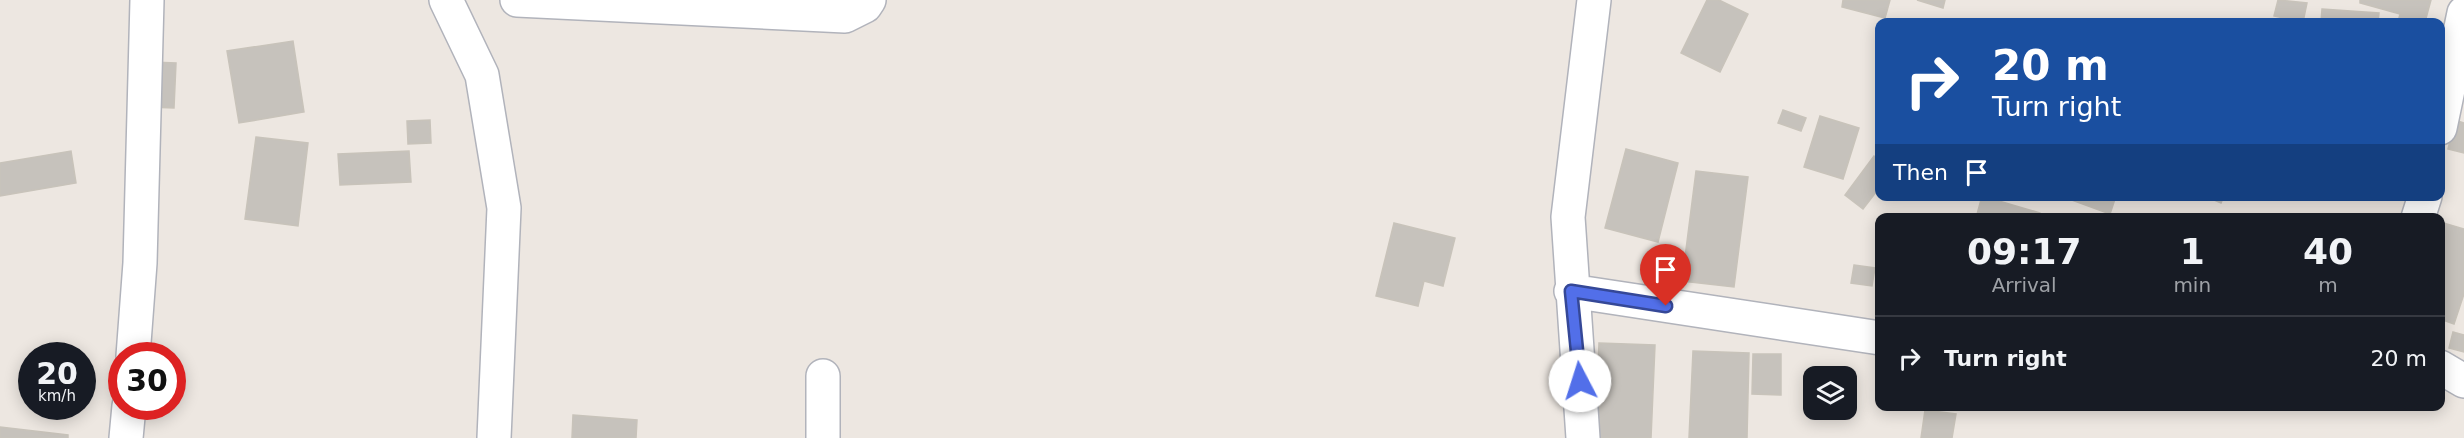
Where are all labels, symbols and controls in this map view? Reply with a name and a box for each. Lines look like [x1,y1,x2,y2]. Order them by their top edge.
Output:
text: 20 m [1992,41,2109,90]
icon: right [1893,42,1971,120]
text: Turn right [1992,91,2121,122]
icon: arrive [1960,156,1993,189]
text: Then [1893,160,1948,185]
text: 09:17 [1967,231,2081,272]
text: 1 [2180,231,2205,272]
text: 40 [2303,231,2353,272]
pin [1640,244,1691,306]
icon: arrive [1649,253,1682,286]
text: Arrival [1992,273,2057,297]
text: min [2173,273,2211,297]
text: m [2318,273,2338,297]
speed limit sign: 30 [108,342,186,420]
icon: right [1893,342,1926,375]
text: Turn right [1944,346,2067,371]
text: 20 m [2371,346,2427,371]
position arrow [1548,349,1612,413]
text: 20 [36,356,78,391]
map controls [1803,366,1857,420]
button: layers [1803,366,1857,420]
text: km/h [38,387,76,405]

